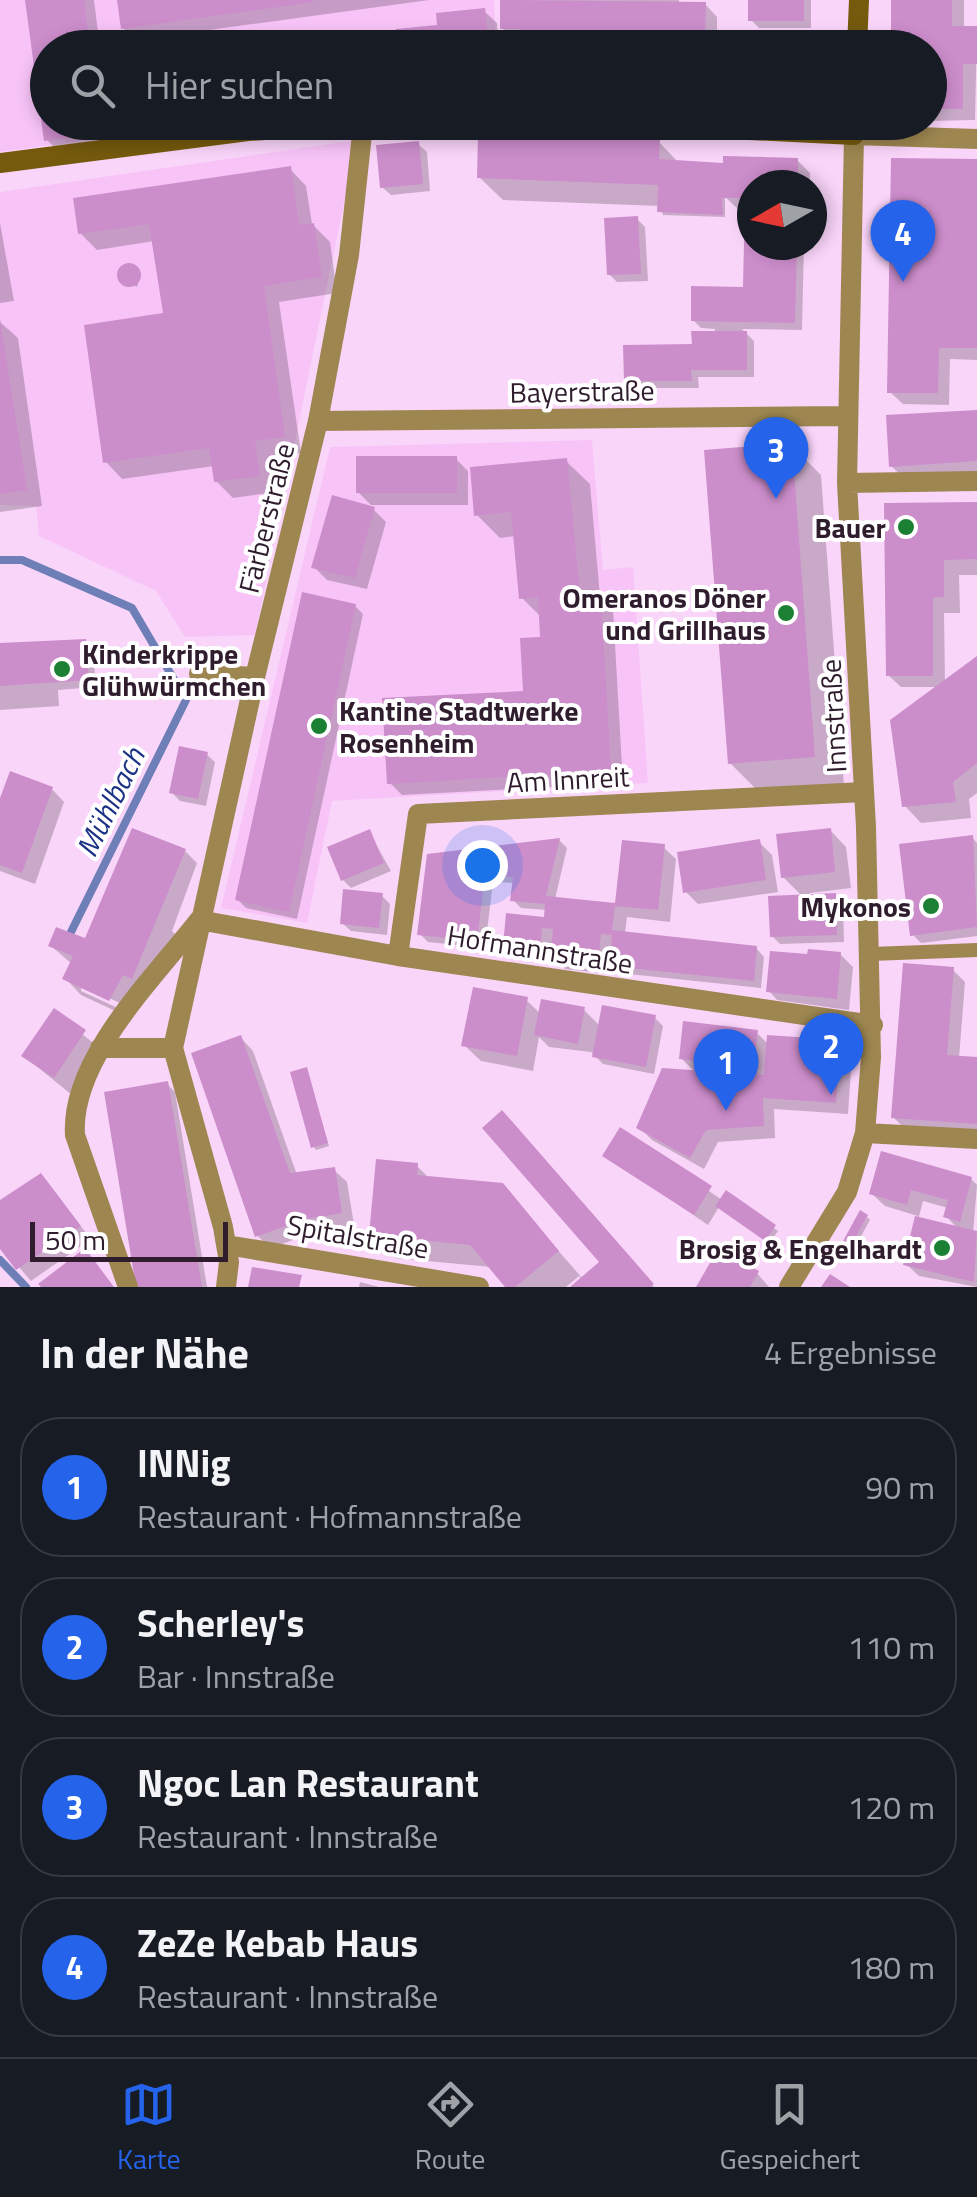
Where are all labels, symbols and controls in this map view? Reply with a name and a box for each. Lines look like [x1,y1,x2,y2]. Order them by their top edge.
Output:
search box [30,30,947,140]
text: Hier suchen [145,56,334,114]
icon: search [65,58,120,113]
north arrow [737,170,827,260]
pin: 4 [870,200,936,282]
street label: Bayerstraße [509,368,655,414]
pin: 3 [744,416,808,499]
street label: Färberstraße [227,439,305,597]
place label: Bauer [814,506,886,549]
marker: Bauer [895,516,917,538]
place label: Omeranos Döner und Grillhaus [563,576,766,651]
marker: Omeranos Döner und Grillhaus [775,602,797,624]
place label: Kinderkrippe Glühwürmchen [82,632,266,707]
marker: Kinderkrippe Glühwürmchen [51,658,73,680]
street label: Innstraße [809,658,857,774]
place label: Kantine Stadtwerke Rosenheim [339,689,579,764]
marker: Kantine Stadtwerke Rosenheim [308,715,330,737]
water label: Mühlbach [64,738,157,865]
street label: Am Innreit [506,754,631,804]
your location [457,840,508,891]
place label: Mykonos [800,885,911,928]
marker: Mykonos [920,895,942,917]
street label: Hofmannstraße [444,913,636,985]
pin: 2 [798,1012,864,1095]
pin: 1 [694,1028,758,1111]
street label: Spitalstraße [284,1202,432,1270]
scale bar [30,1217,228,1262]
text: 50 m [45,1218,106,1261]
place label: Brosig & Engelhardt [679,1227,922,1270]
marker: Brosig & Engelhardt [931,1237,953,1259]
text: In der Nähe [40,1320,249,1384]
text: 4 Ergebnisse [764,1328,937,1376]
text: INNig [137,1434,231,1492]
text: 1 [66,1463,83,1511]
text: 90 m [865,1463,935,1511]
text: Restaurant · Hofmannstraße [137,1492,522,1540]
text: Scherley's [137,1594,305,1652]
text: 2 [66,1623,83,1671]
text: 110 m [847,1623,935,1671]
text: Bar · Innstraße [137,1652,335,1700]
text: Ngoc Lan Restaurant [137,1754,479,1812]
text: 3 [66,1783,83,1831]
text: 120 m [847,1783,935,1831]
text: Restaurant · Innstraße [137,1812,438,1860]
text: ZeZe Kebab Haus [137,1914,418,1972]
text: 4 [66,1943,83,1991]
text: 180 m [847,1943,935,1991]
text: Restaurant · Innstraße [137,1972,438,2020]
tab: Karte [117,2077,181,2180]
tab: Route [415,2077,485,2180]
tab: Gespeichert [720,2077,860,2180]

